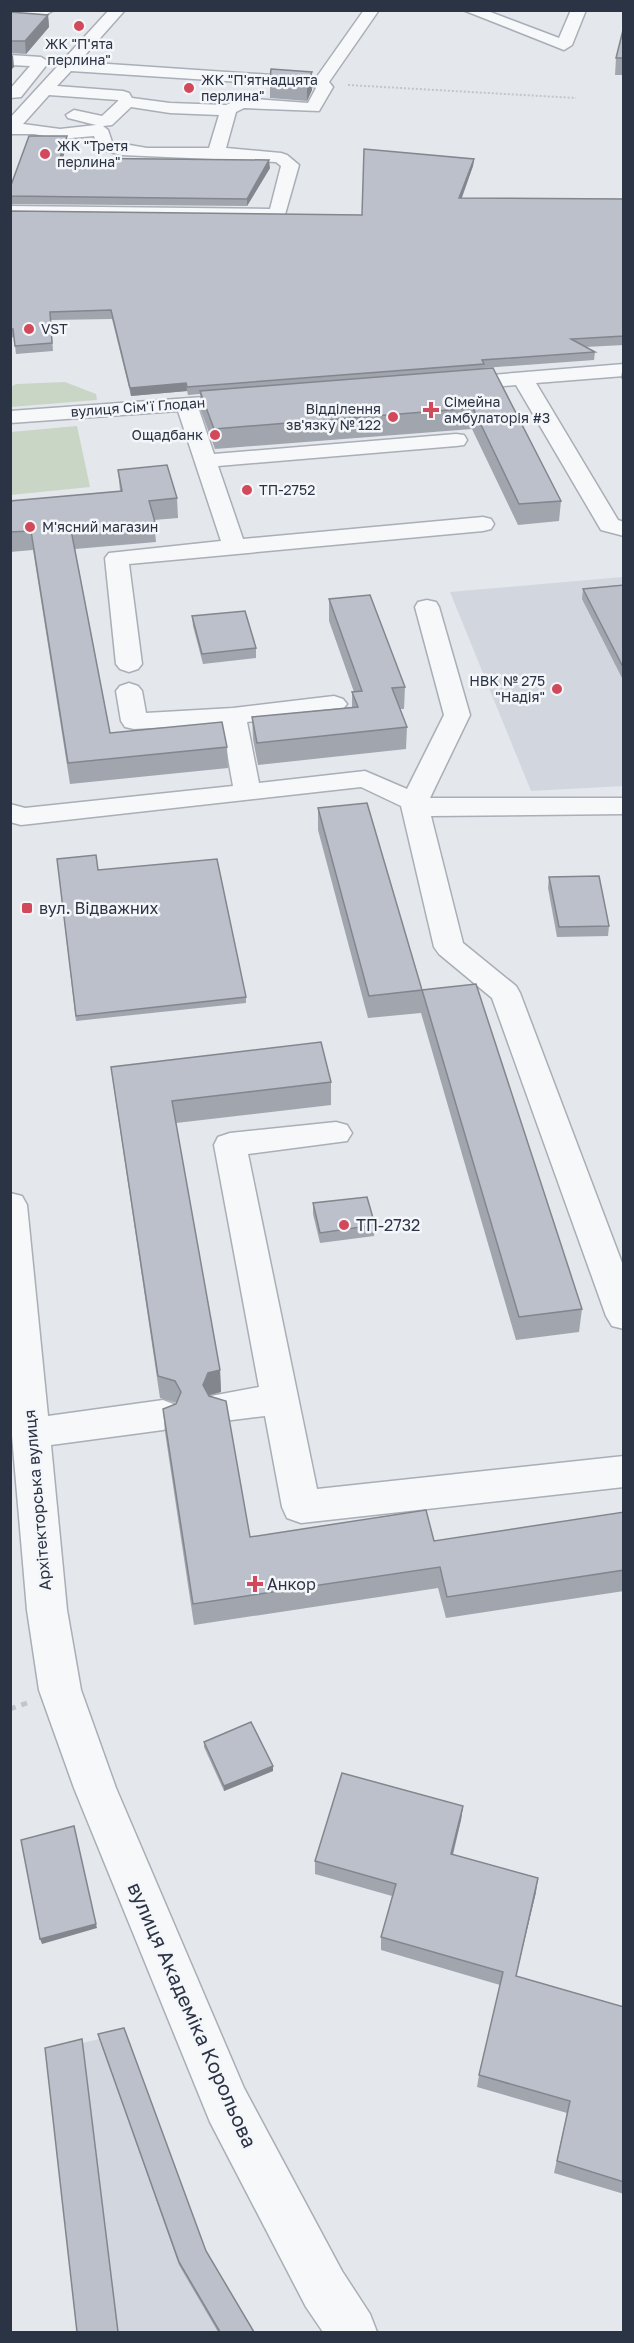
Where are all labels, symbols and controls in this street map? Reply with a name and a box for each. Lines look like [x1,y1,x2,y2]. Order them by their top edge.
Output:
marker: ЖК "П'ята перлина" [72,19,86,33]
place label: ЖК "П'ята перлина" [45,35,113,68]
place label: ЖК "П'ятнадцята перлина" [201,71,318,104]
marker: ЖК "П'ятнадцята перлина" [182,81,196,95]
place label: ЖК "Третя перлина" [57,137,128,170]
marker: ЖК "Третя перлина" [38,147,52,161]
place label: VST [41,320,68,337]
marker: VST [22,322,36,336]
street label: вулиця Сім'ї Глодан [70,393,206,420]
place label: Сімейна амбулаторія #3 [444,393,550,426]
place label: Відділення зв'язку № 122 [286,400,381,433]
marker: Сімейна амбулаторія #3 [422,401,440,419]
marker: Відділення зв'язку № 122 [386,410,400,424]
place label: Ощадбанк [132,426,203,443]
marker: Ощадбанк [208,428,222,442]
place label: ТП-2752 [259,481,315,498]
marker: ТП-2752 [240,483,254,497]
place label: М'ясний магазин [42,518,158,535]
marker: М'ясний магазин [23,520,37,534]
place label: НВК № 275 "Надія" [469,672,545,705]
marker: НВК № 275 "Надія" [550,682,564,696]
place label: вул. Відважних [39,898,159,918]
marker: вул. Відважних [20,901,34,915]
place label: ТП-2732 [356,1215,420,1235]
marker: ТП-2732 [337,1218,351,1232]
street label: Архітекторська вулиця [19,1409,55,1591]
place label: Анкор [267,1574,316,1594]
marker: Анкор [248,1577,262,1591]
street label: вулиця Академіка Корольова [123,1878,263,2151]

